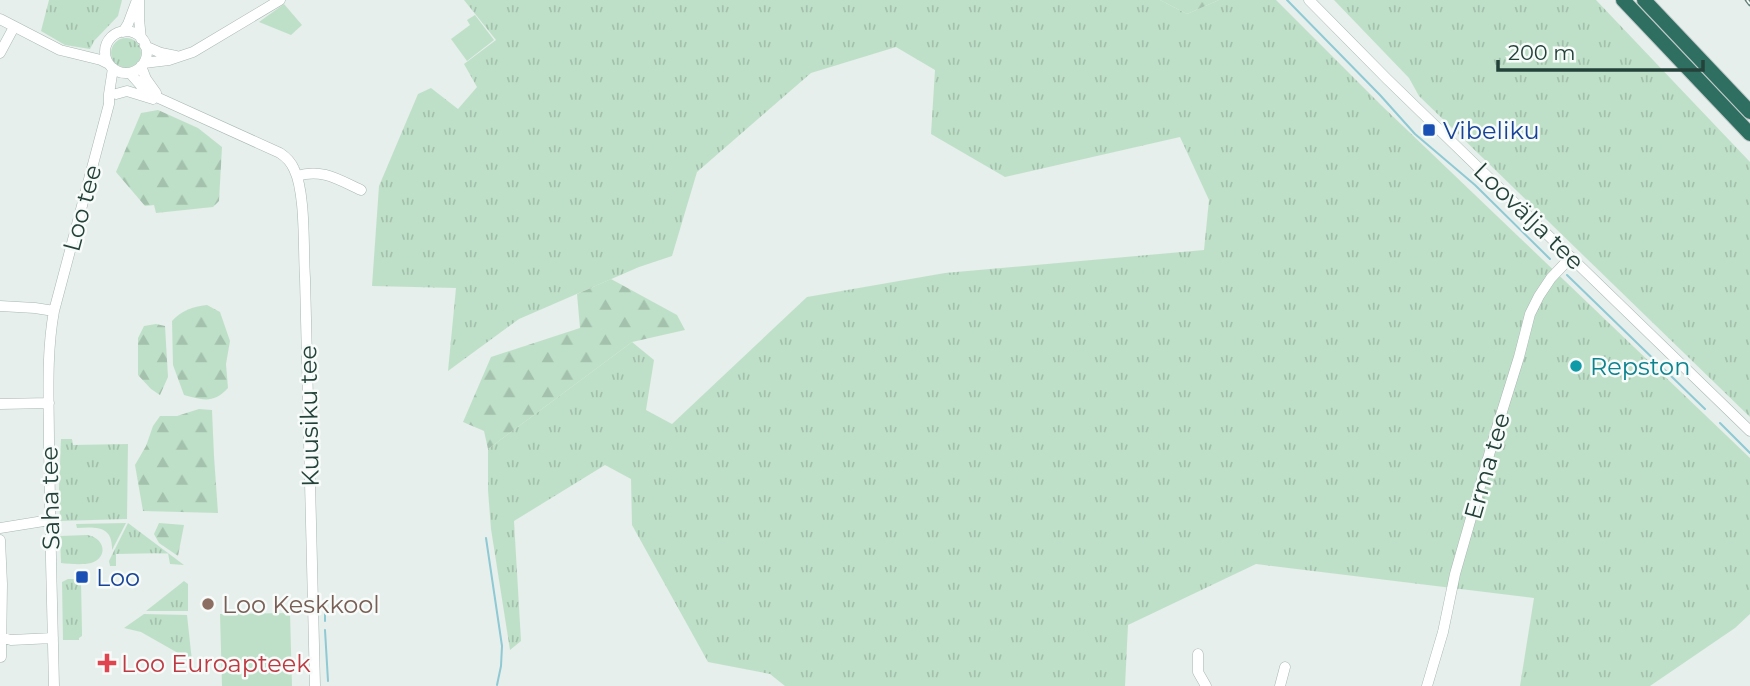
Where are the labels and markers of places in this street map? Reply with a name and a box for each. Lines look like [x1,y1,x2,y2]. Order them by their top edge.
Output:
place label: Vibeliku [1443,116,1540,145]
marker: Vibeliku [1421,122,1437,138]
place label: Repston [1590,352,1690,381]
marker: Repston [1568,358,1584,374]
place label: Loo [96,563,140,592]
marker: Loo [74,569,90,585]
place label: Loo Keskkool [222,590,380,619]
marker: Loo Keskkool [200,596,216,612]
place label: Loo Euroapteek [121,649,311,678]
marker: Loo Euroapteek [99,655,115,671]

